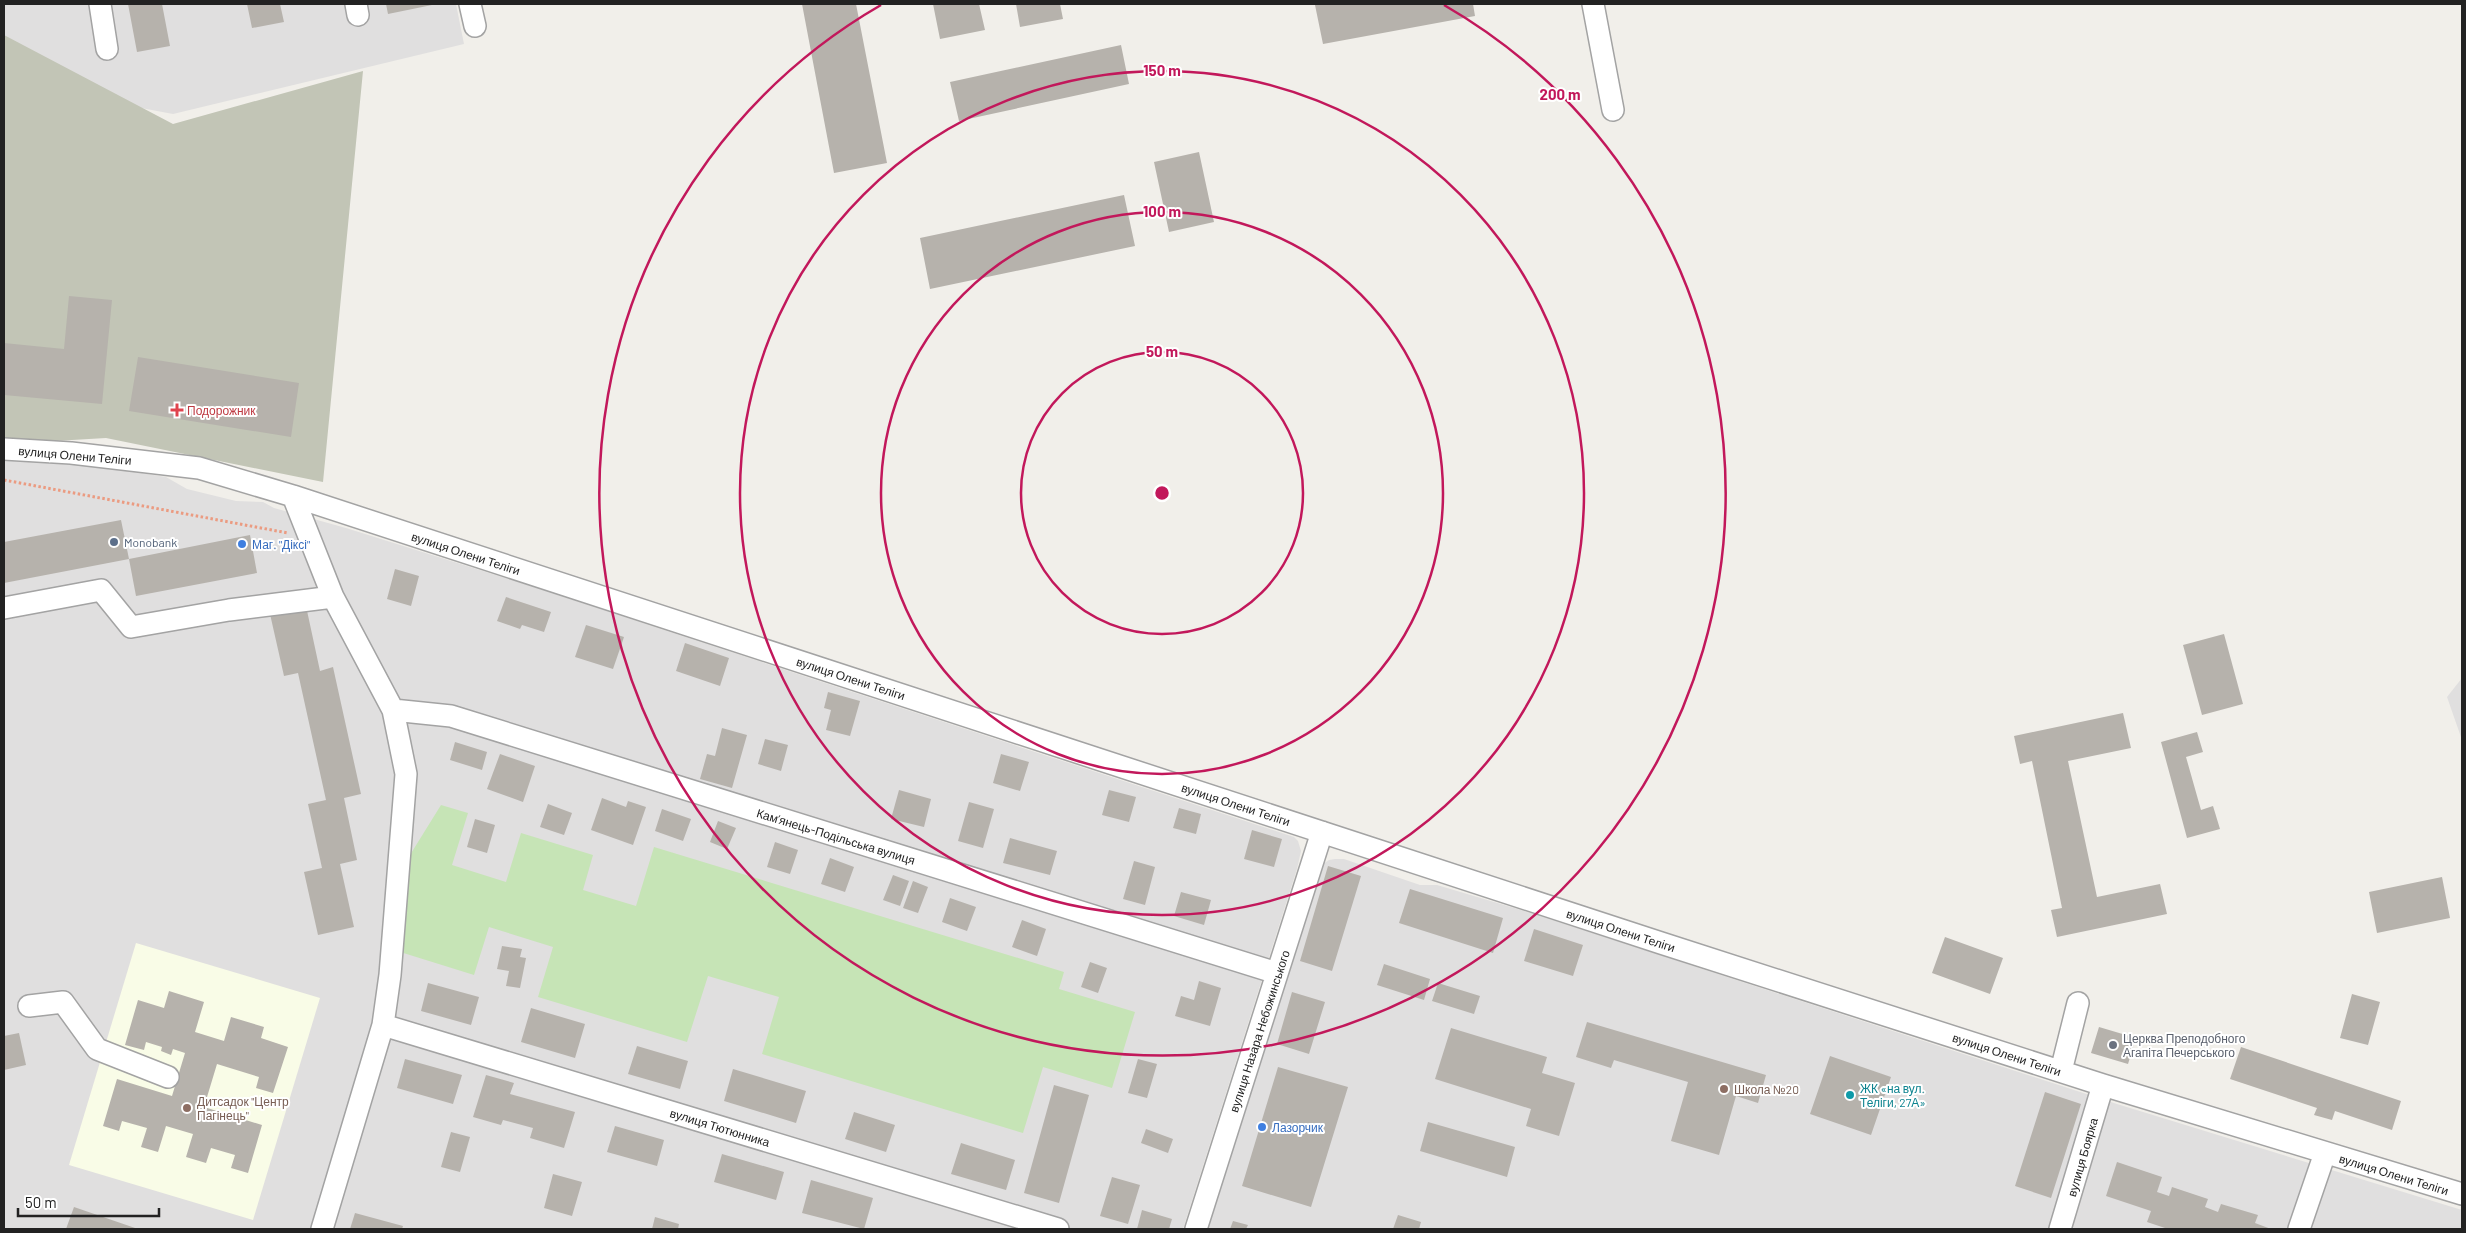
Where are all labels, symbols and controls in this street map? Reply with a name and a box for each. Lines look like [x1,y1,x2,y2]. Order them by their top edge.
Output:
text: 150 m [1143,61,1181,79]
text: 200 m [1539,85,1581,103]
text: 100 m [1143,202,1181,220]
text: 50 m [1146,342,1178,360]
place label: Подорожник [187,403,256,418]
marker: Подорожник [171,404,183,416]
street label: вулиця Олени Теліги [18,443,132,468]
centre of rings [1153,484,1171,502]
street label: вулиця Олени Теліги [410,529,522,578]
place label: Monobank [124,535,177,549]
marker: Monobank [108,536,120,548]
place label: Маг. "Діксі" [252,537,310,552]
marker: Маг. "Діксі" [236,538,248,550]
street label: вулиця Олени Теліги [795,654,907,703]
street label: вулиця Олени Теліги [1180,780,1292,829]
street label: Камʼянець-Подільська вулиця [755,805,917,868]
street label: вулиця Олени Теліги [1565,906,1677,955]
street label: вулиця Назара Небожинського [1226,948,1293,1114]
street label: вулиця Олени Теліги [1951,1030,2063,1079]
place label: Церква Преподобного Агапіта Печерського [2123,1031,2246,1060]
marker: Церква Преподобного Агапіта Печерського [2107,1039,2119,1051]
place label: ЖК «на вул. Теліги, 27А» [1860,1081,1926,1109]
place label: Школа №20 [1734,1082,1799,1096]
marker: Школа №20 [1718,1083,1730,1095]
marker: ЖК «на вул. Теліги, 27А» [1844,1089,1856,1101]
place label: Дитсадок "Центр Пагінець" [197,1094,289,1123]
marker: Дитсадок "Центр Пагінець" [181,1102,193,1114]
street label: вулиця Тютюнника [668,1105,772,1150]
street label: вулиця Боярка [2064,1116,2101,1198]
place label: Лазорчик [1272,1120,1324,1135]
marker: Лазорчик [1256,1121,1268,1133]
street label: вулиця Олени Теліги [2337,1151,2450,1198]
scale bar [18,1186,159,1218]
text: 50 m [25,1193,57,1211]

